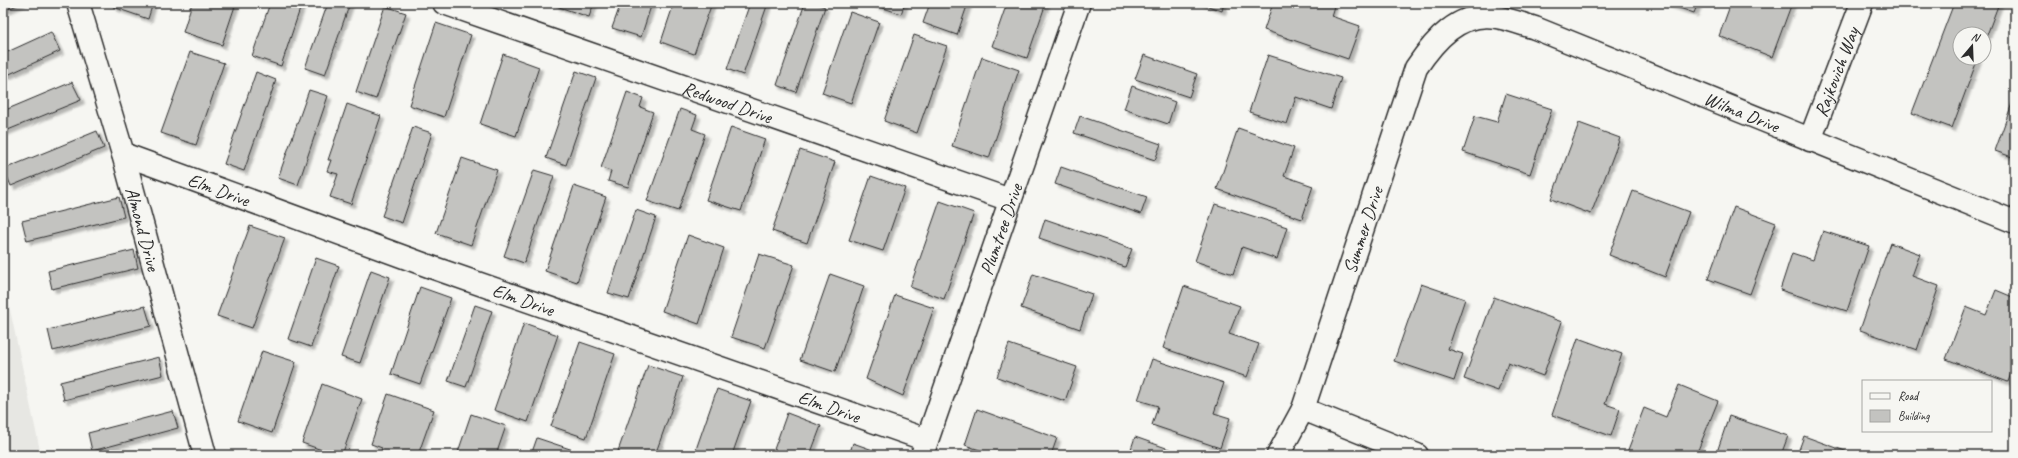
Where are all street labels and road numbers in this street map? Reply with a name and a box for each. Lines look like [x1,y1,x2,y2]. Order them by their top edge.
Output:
street label: Rajkovich Way [1809,22,1865,120]
street label: Redwood Drive [679,76,777,130]
street label: Wilma Drive [1701,87,1784,139]
street label: Elm Drive [184,168,254,213]
street label: Plumtree Drive [974,179,1029,278]
street label: Summer Drive [1338,182,1389,277]
street label: Almond Drive [120,185,166,275]
street label: Elm Drive [489,278,559,323]
street label: Elm Drive [795,385,865,429]

